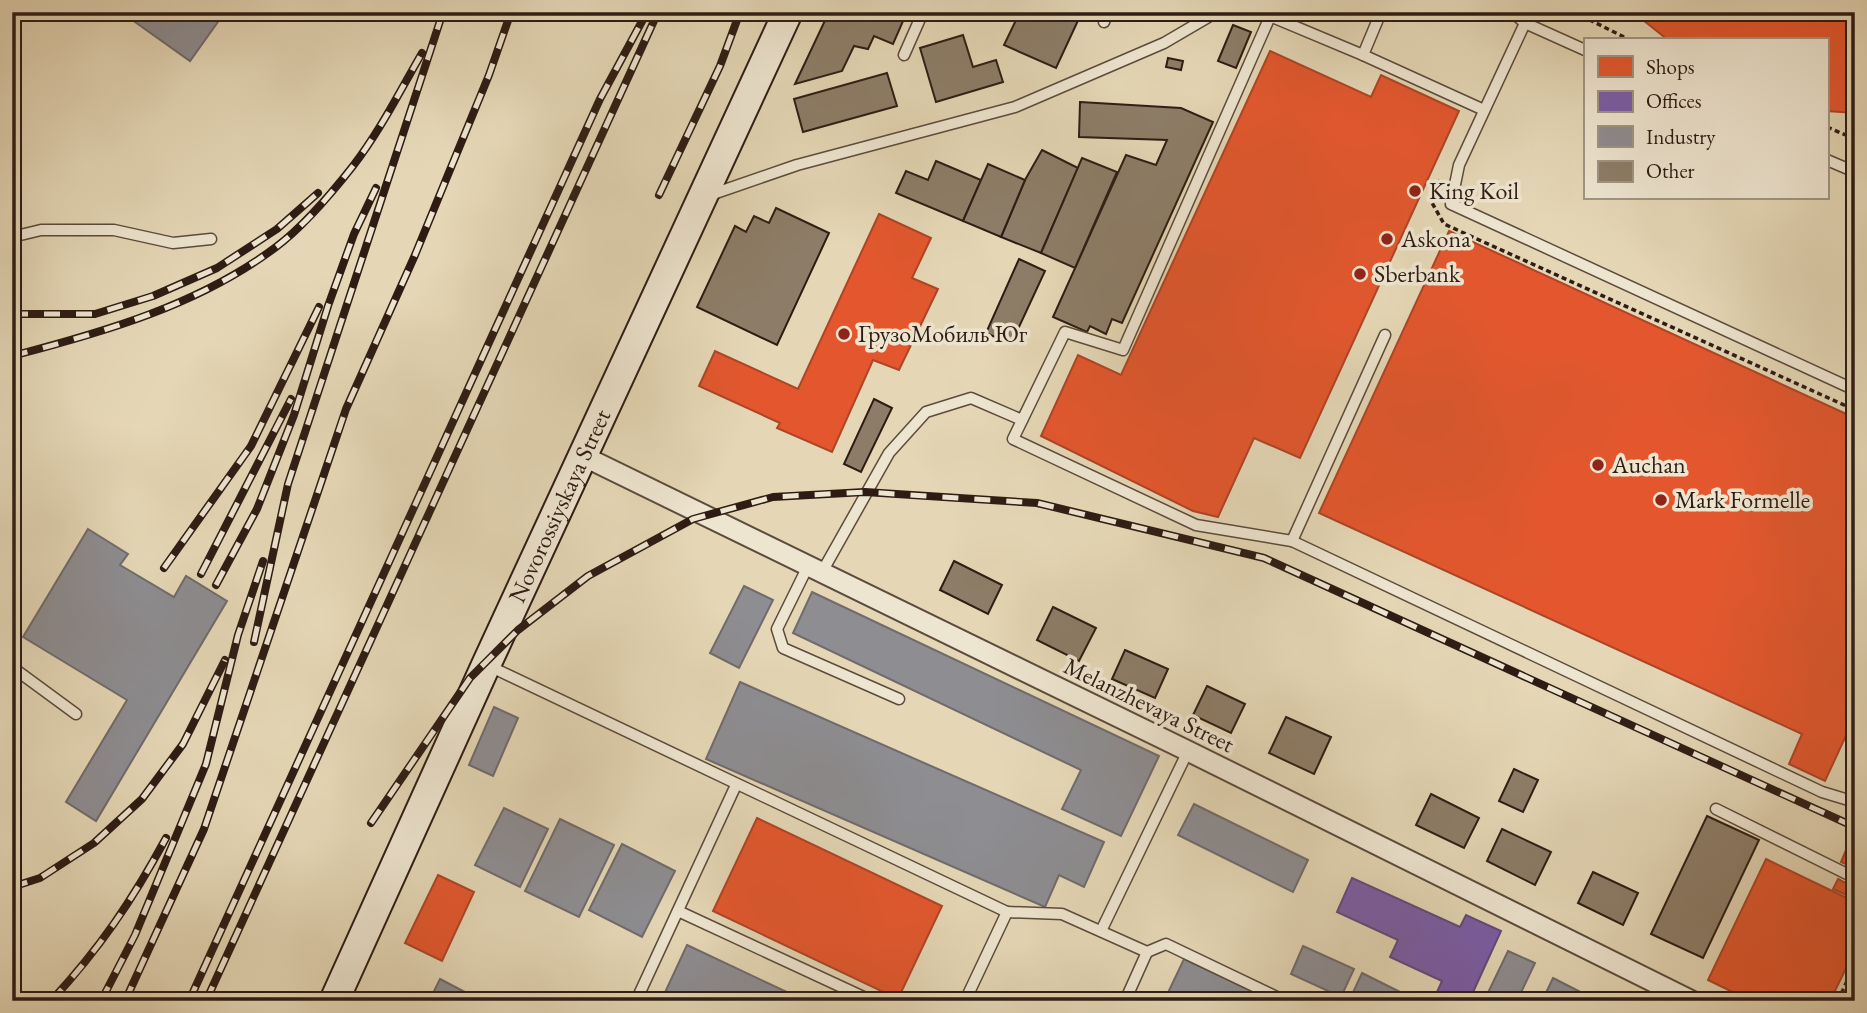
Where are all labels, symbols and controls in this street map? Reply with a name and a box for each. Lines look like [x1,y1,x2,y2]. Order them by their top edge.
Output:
legend [1584,38,1828,200]
text: Shops [1646,53,1695,80]
text: Offices [1646,87,1702,114]
text: Industry [1646,123,1716,150]
text: Other [1646,157,1695,184]
place label: King Koil [1429,175,1519,206]
marker: King Koil [1407,183,1423,199]
place label: Askona [1400,223,1471,254]
marker: Askona [1379,231,1395,247]
place label: Sberbank [1374,258,1461,289]
marker: Sberbank [1352,266,1368,282]
place label: ГрузоМобиль Юг [858,318,1028,349]
marker: ГрузоМобиль Юг [836,326,852,342]
street label: Novorossiyskaya Street [501,404,617,608]
place label: Auchan [1611,449,1686,480]
marker: Auchan [1590,457,1606,473]
place label: Mark Formelle [1675,484,1810,515]
marker: Mark Formelle [1653,492,1669,508]
street label: Melanzhevaya Street [1059,650,1240,759]

